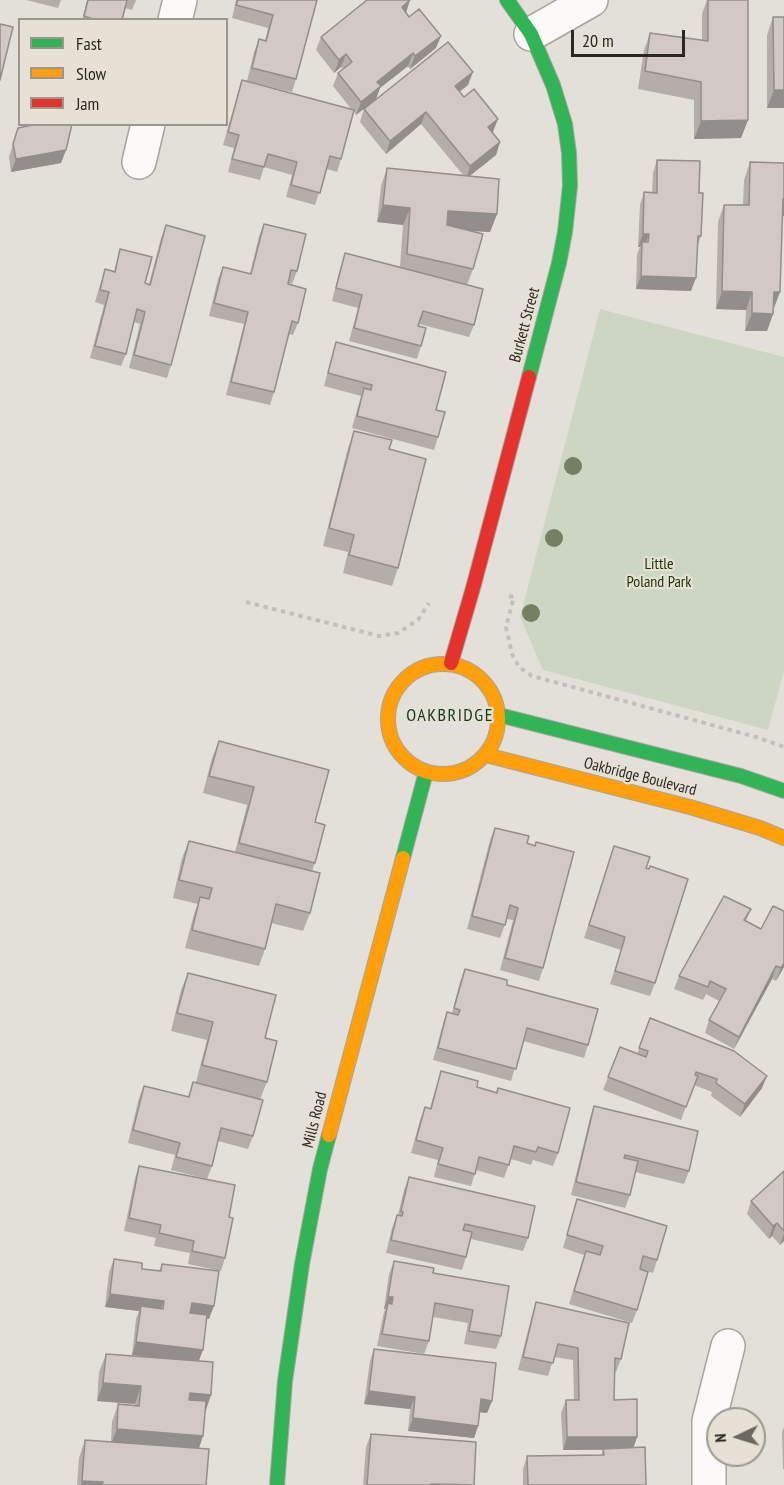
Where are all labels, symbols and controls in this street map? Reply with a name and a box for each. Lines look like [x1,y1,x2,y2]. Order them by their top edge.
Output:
legend [18,18,228,126]
scale bar [574,18,688,56]
text: 20 m [582,29,614,52]
text: Fast [76,32,102,55]
text: Slow [76,62,106,85]
text: Jam [76,92,99,115]
street label: Burkett Street [506,285,544,365]
park label: Little Poland Park [627,554,691,592]
district label: OAKBRIDGE [406,705,494,727]
street label: Oakbridge Boulevard [582,754,698,800]
street label: Mills Road [299,1090,331,1150]
north arrow [706,1407,766,1467]
text: N [710,1433,730,1443]

